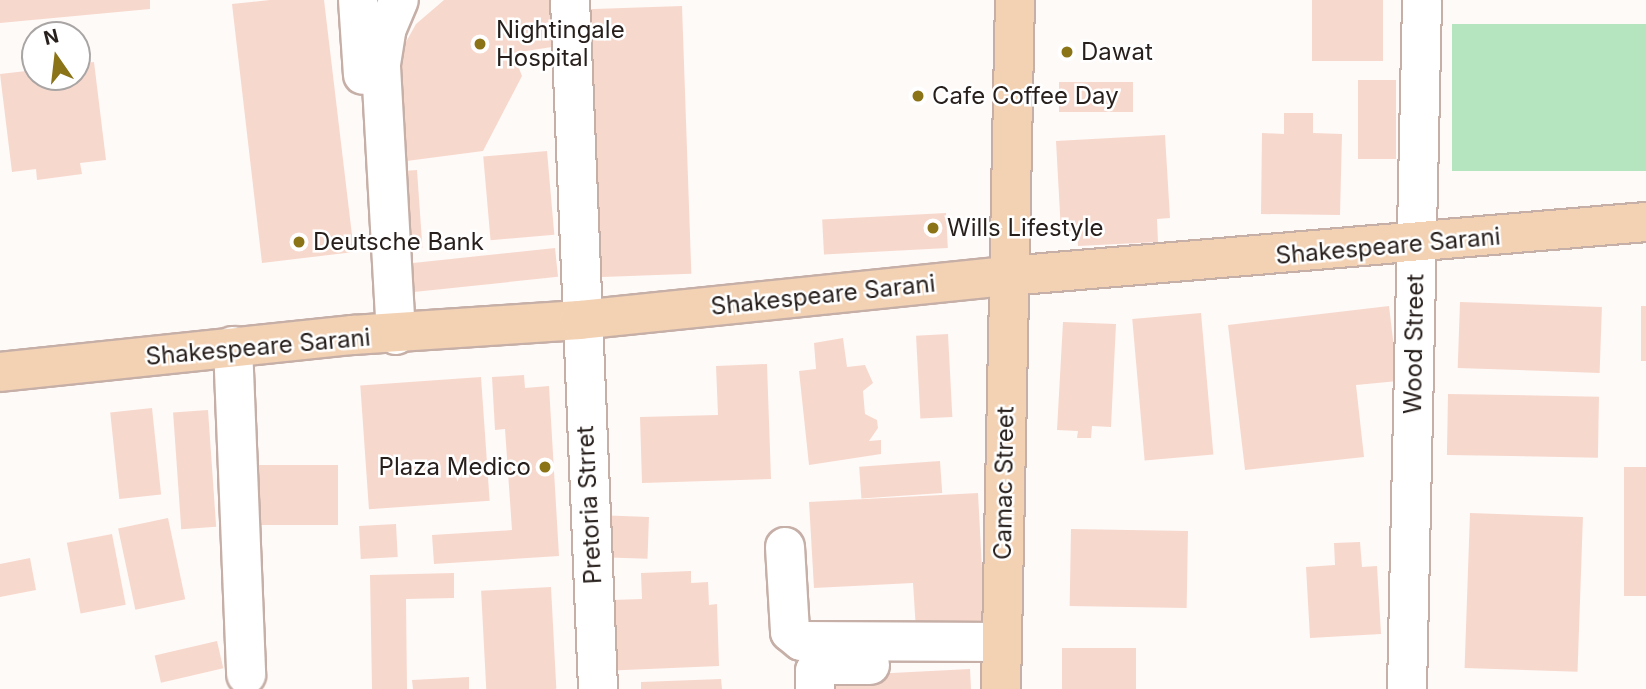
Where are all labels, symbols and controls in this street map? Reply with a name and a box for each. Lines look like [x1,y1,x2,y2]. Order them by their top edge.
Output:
place label: Nightingale Hospital [496,16,625,72]
north arrow [21,21,91,91]
text: N [41,24,61,50]
marker: Nightingale Hospital [470,34,490,54]
place label: Dawat [1081,38,1153,66]
marker: Dawat [1059,44,1075,60]
place label: Cafe Coffee Day [932,82,1119,110]
marker: Cafe Coffee Day [910,88,926,104]
place label: Wills Lifestyle [947,214,1103,242]
marker: Wills Lifestyle [925,220,941,236]
street label: Shakespeare Sarani [1274,222,1502,270]
place label: Deutsche Bank [313,228,484,256]
marker: Deutsche Bank [291,234,307,250]
street label: Shakespeare Sarani [709,269,937,321]
street label: Wood Street [1398,274,1430,414]
street label: Shakespeare Sarani [144,323,372,371]
street label: Camac Street [988,406,1020,560]
street label: Pretoria Strret [570,425,608,585]
place label: Plaza Medico [379,453,531,481]
marker: Plaza Medico [537,459,553,475]

